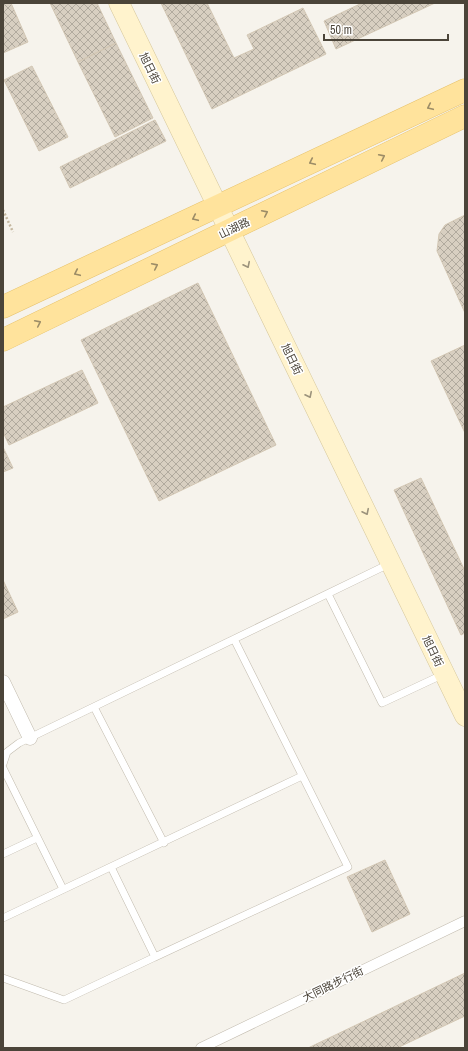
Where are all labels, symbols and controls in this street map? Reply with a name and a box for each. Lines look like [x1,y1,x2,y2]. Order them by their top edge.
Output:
scale bar [324,16,448,42]
text: 50 m [330,22,352,38]
street label: 旭日街 [136,50,164,86]
one-way arrow [426,102,434,110]
one-way arrow [377,154,385,162]
one-way arrow [309,157,317,165]
one-way arrow [260,210,268,218]
one-way arrow [191,213,199,221]
street label: 山湖路 [216,214,252,242]
one-way arrow [242,261,250,269]
one-way arrow [151,263,159,271]
one-way arrow [74,268,81,276]
one-way arrow [34,320,41,328]
street label: 旭日街 [278,341,306,377]
one-way arrow [304,391,312,398]
one-way arrow [361,508,369,515]
street label: 旭日街 [419,633,447,669]
street label: 大同路步行街 [300,963,366,1005]

